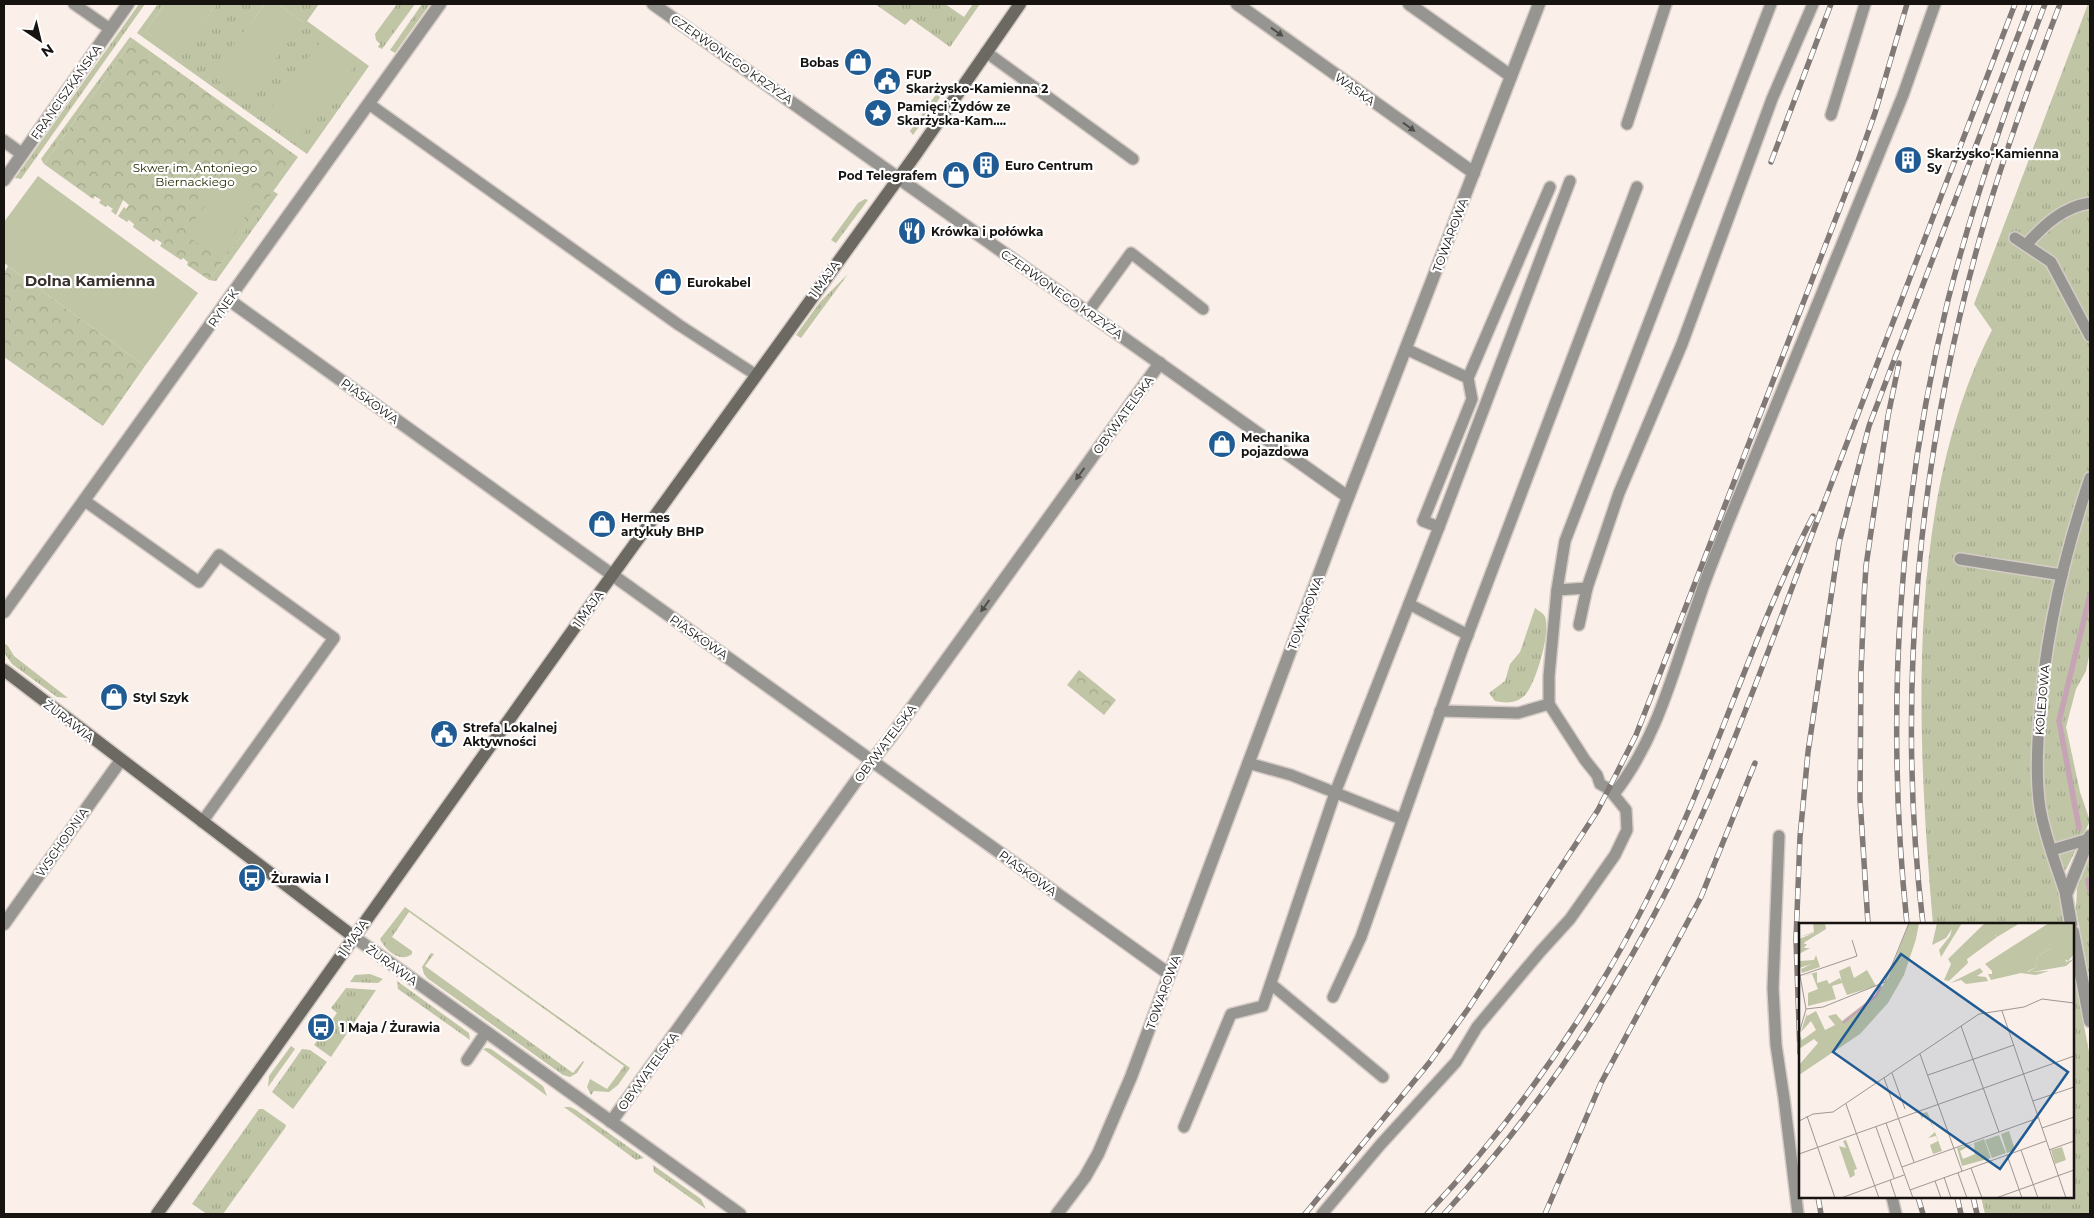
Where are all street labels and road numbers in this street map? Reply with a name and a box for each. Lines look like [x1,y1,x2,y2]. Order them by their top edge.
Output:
street label: CZERWONEGO KRZYŻA [668,11,796,107]
street label: FRANCISZKAŃSKA [28,42,104,142]
street label: WĄSKA [1332,70,1378,109]
street label: TOWAROWA [1429,195,1471,274]
street label: CZERWONEGO KRZYŻA [998,246,1126,342]
street label: 1 MAJA [806,257,843,300]
street label: RYNEK [205,286,242,330]
street label: OBYWATELSKA [1090,373,1157,457]
street label: PIASKOWA [338,375,402,427]
street label: TOWAROWA [1284,573,1326,652]
street label: 1 MAJA [570,587,607,630]
street label: PIASKOWA [667,612,731,663]
street label: KOLEJOWA [2031,664,2053,736]
street label: ŻURAWIA [41,697,97,745]
street label: OBYWATELSKA [851,701,919,785]
street label: WSCHODNIA [33,804,92,879]
street label: PIASKOWA [996,847,1060,899]
street label: 1 MAJA [335,916,371,960]
street label: ŻURAWIA [364,941,421,989]
street label: TOWAROWA [1143,952,1184,1031]
street label: OBYWATELSKA [615,1029,682,1113]

